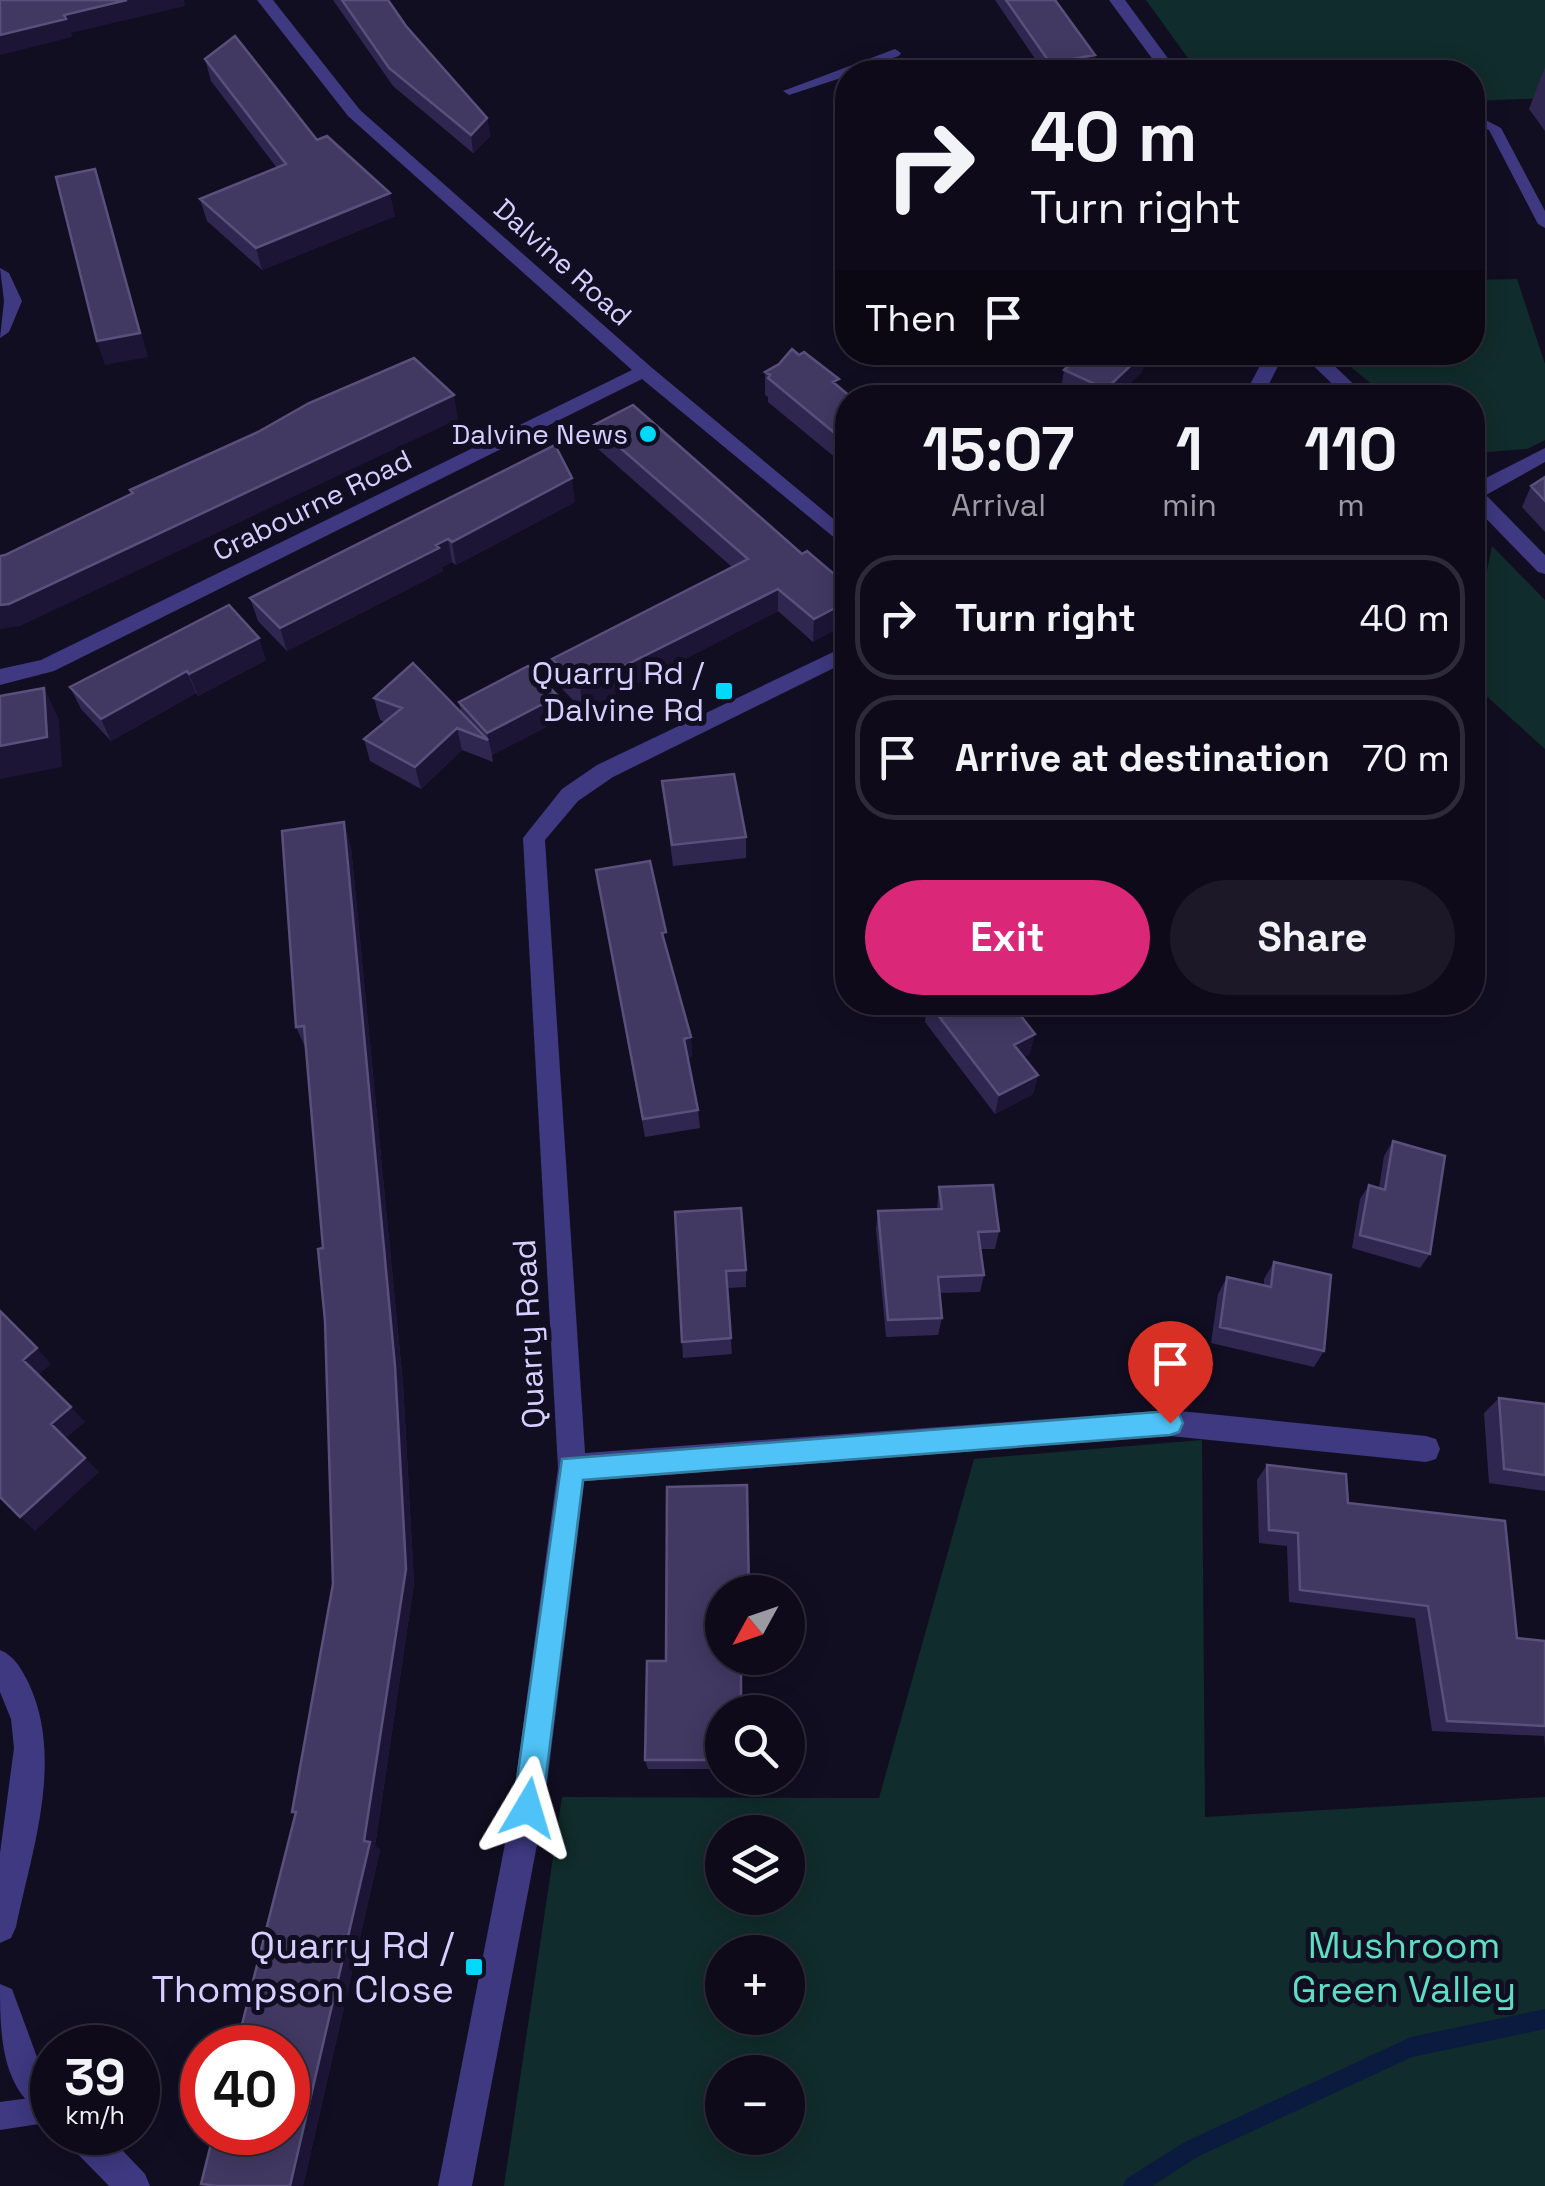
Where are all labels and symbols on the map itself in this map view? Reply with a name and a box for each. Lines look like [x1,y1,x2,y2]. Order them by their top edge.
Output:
street label: Dalvine Road [487,191,639,333]
place label: Dalvine News [452,416,628,452]
marker: Dalvine News [637,423,659,445]
street label: Crabourne Road [207,441,417,569]
place label: Quarry Rd / Dalvine Rd [532,653,704,730]
marker: Quarry Rd / Dalvine Rd [713,680,735,702]
street label: Quarry Road [504,1238,554,1430]
pin [1128,1321,1213,1424]
north arrow [705,1575,805,1675]
position arrow [476,1756,580,1860]
place label: Quarry Rd / Thompson Close [151,1921,455,2013]
park label: Mushroom Green Valley [1292,1921,1516,2013]
marker: Quarry Rd / Thompson Close [463,1956,485,1978]
speed limit sign: 40 [180,2025,310,2155]

